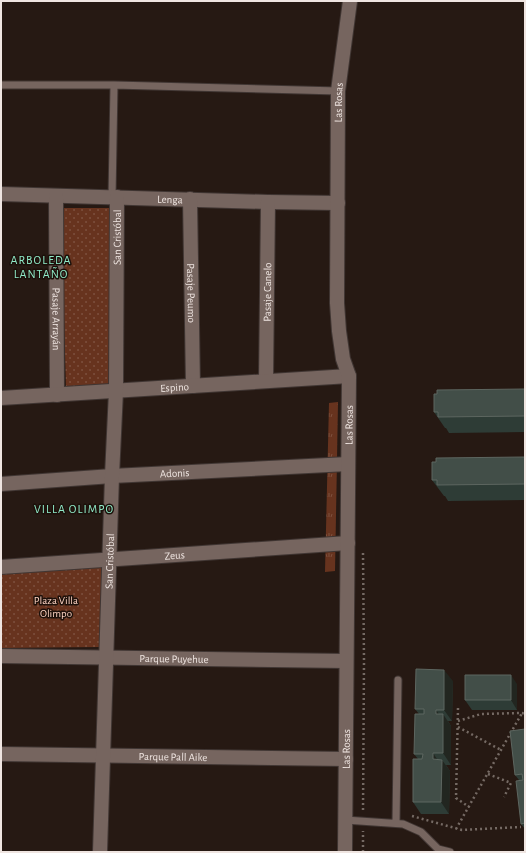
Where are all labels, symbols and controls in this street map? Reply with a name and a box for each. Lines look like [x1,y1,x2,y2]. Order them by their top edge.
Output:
street label: Las Rosas [333,82,345,122]
street label: Lenga [157,194,183,205]
street label: San Cristóbal [112,209,123,265]
district label: ARBOLEDA LANTAÑO [11,254,71,280]
street label: Pasaje Canelo [262,262,273,322]
street label: Pasaje Peumo [185,263,197,323]
street label: Pasaje Arrayán [50,287,62,351]
street label: Espino [160,381,189,394]
street label: Las Rosas [343,405,355,445]
street label: Adonis [160,467,190,480]
district label: VILLA OLIMPO [34,503,114,515]
street label: San Cristóbal [103,533,116,589]
street label: Zeus [164,549,185,562]
park label: Plaza Villa Olimpo [34,595,78,619]
street label: Parque Puyehue [139,653,209,665]
street label: Las Rosas [341,729,352,769]
street label: Parque Pall Aike [138,751,207,763]

